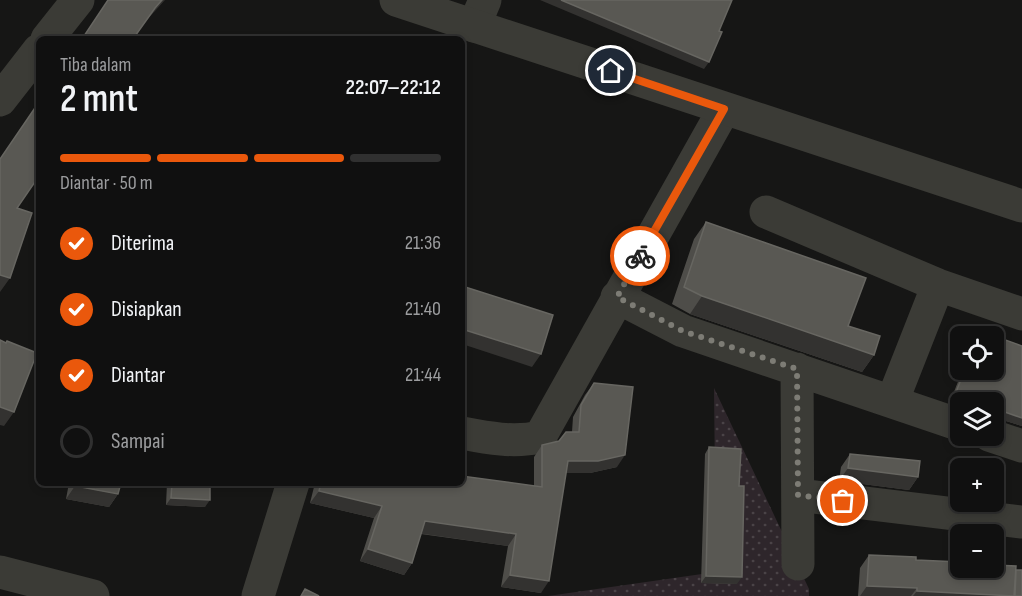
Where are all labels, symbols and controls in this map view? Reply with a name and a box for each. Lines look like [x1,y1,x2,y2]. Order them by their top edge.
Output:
pin [585,45,636,96]
text: Tiba dalam [60,53,131,77]
icon: home [594,54,627,87]
text: 22:07–22:12 [346,74,441,101]
text: 2 mnt [60,76,138,123]
text: Diantar · 50 m [60,171,153,195]
courier [610,226,670,286]
icon: check [60,227,93,260]
text: Diterima [111,230,174,257]
text: 21:36 [405,231,441,255]
icon: bike [624,240,657,273]
icon: check [60,293,93,326]
text: Disiapkan [111,296,182,323]
text: 21:40 [405,297,441,321]
map controls [950,326,1004,578]
button: locate [950,326,1004,380]
icon: check [60,359,93,392]
text: Diantar [111,362,165,389]
text: 21:44 [405,363,441,387]
button: layers [950,392,1004,446]
text: Sampai [111,428,165,455]
button: + [950,458,1004,512]
pin [817,475,868,526]
icon: bag [826,484,859,517]
button: − [950,524,1004,578]

